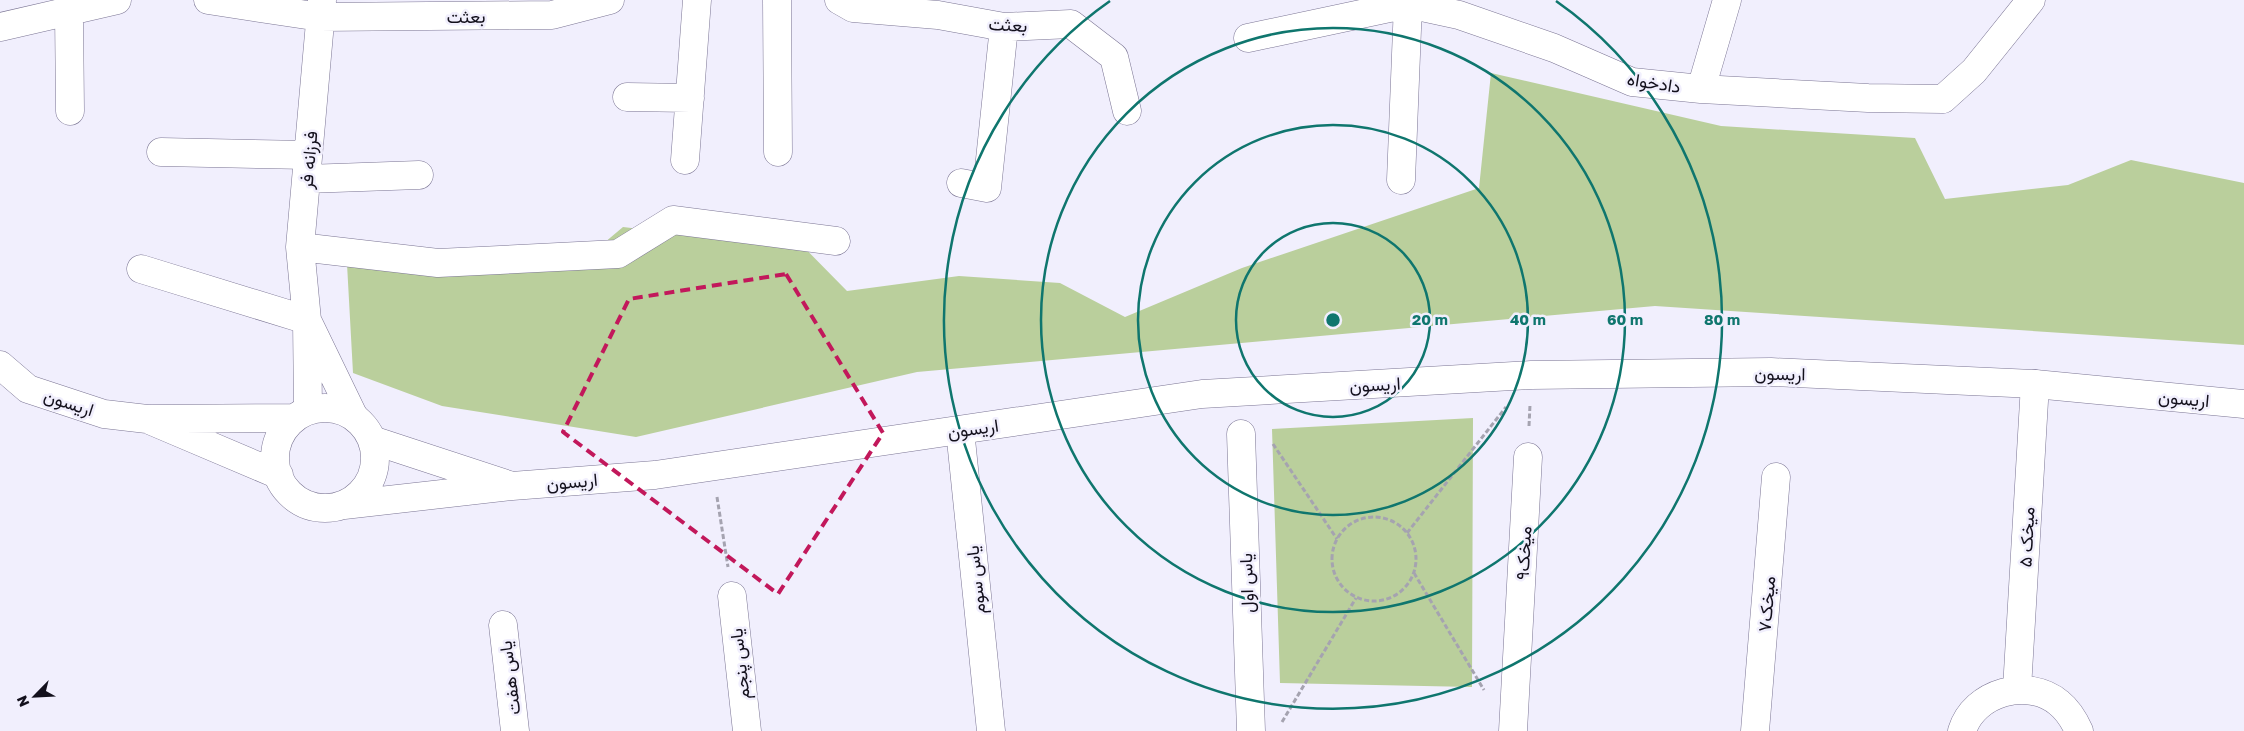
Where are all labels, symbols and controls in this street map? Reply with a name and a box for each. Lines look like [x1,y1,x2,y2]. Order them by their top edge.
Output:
street label: بعثت [446,5,486,27]
street label: بعثت [988,12,1028,36]
street label: دادخواه [1625,67,1682,98]
street label: فرزانه فر [294,130,322,191]
text: 20 m [1412,310,1448,328]
text: 40 m [1510,310,1546,328]
text: 60 m [1607,310,1643,328]
text: 80 m [1704,310,1740,328]
centre of rings [1324,311,1342,329]
street label: اریسون [1754,362,1806,385]
street label: اریسون [1349,372,1401,397]
street label: اریسون [41,384,97,421]
street label: اریسون [2157,385,2211,412]
street label: اریسون [946,414,1000,443]
street label: اریسون [545,468,599,495]
street label: میخک ۵ [2013,506,2039,568]
street label: میخک۹ [1511,525,1535,581]
street label: یاس سوم [960,544,992,615]
street label: یاس اول [1234,553,1259,613]
street label: میخک۷ [1753,575,1779,633]
street label: یاس پنجم [724,627,756,701]
street label: یاس هفت [494,640,525,716]
north arrow [10,671,60,721]
text: N [13,693,33,710]

